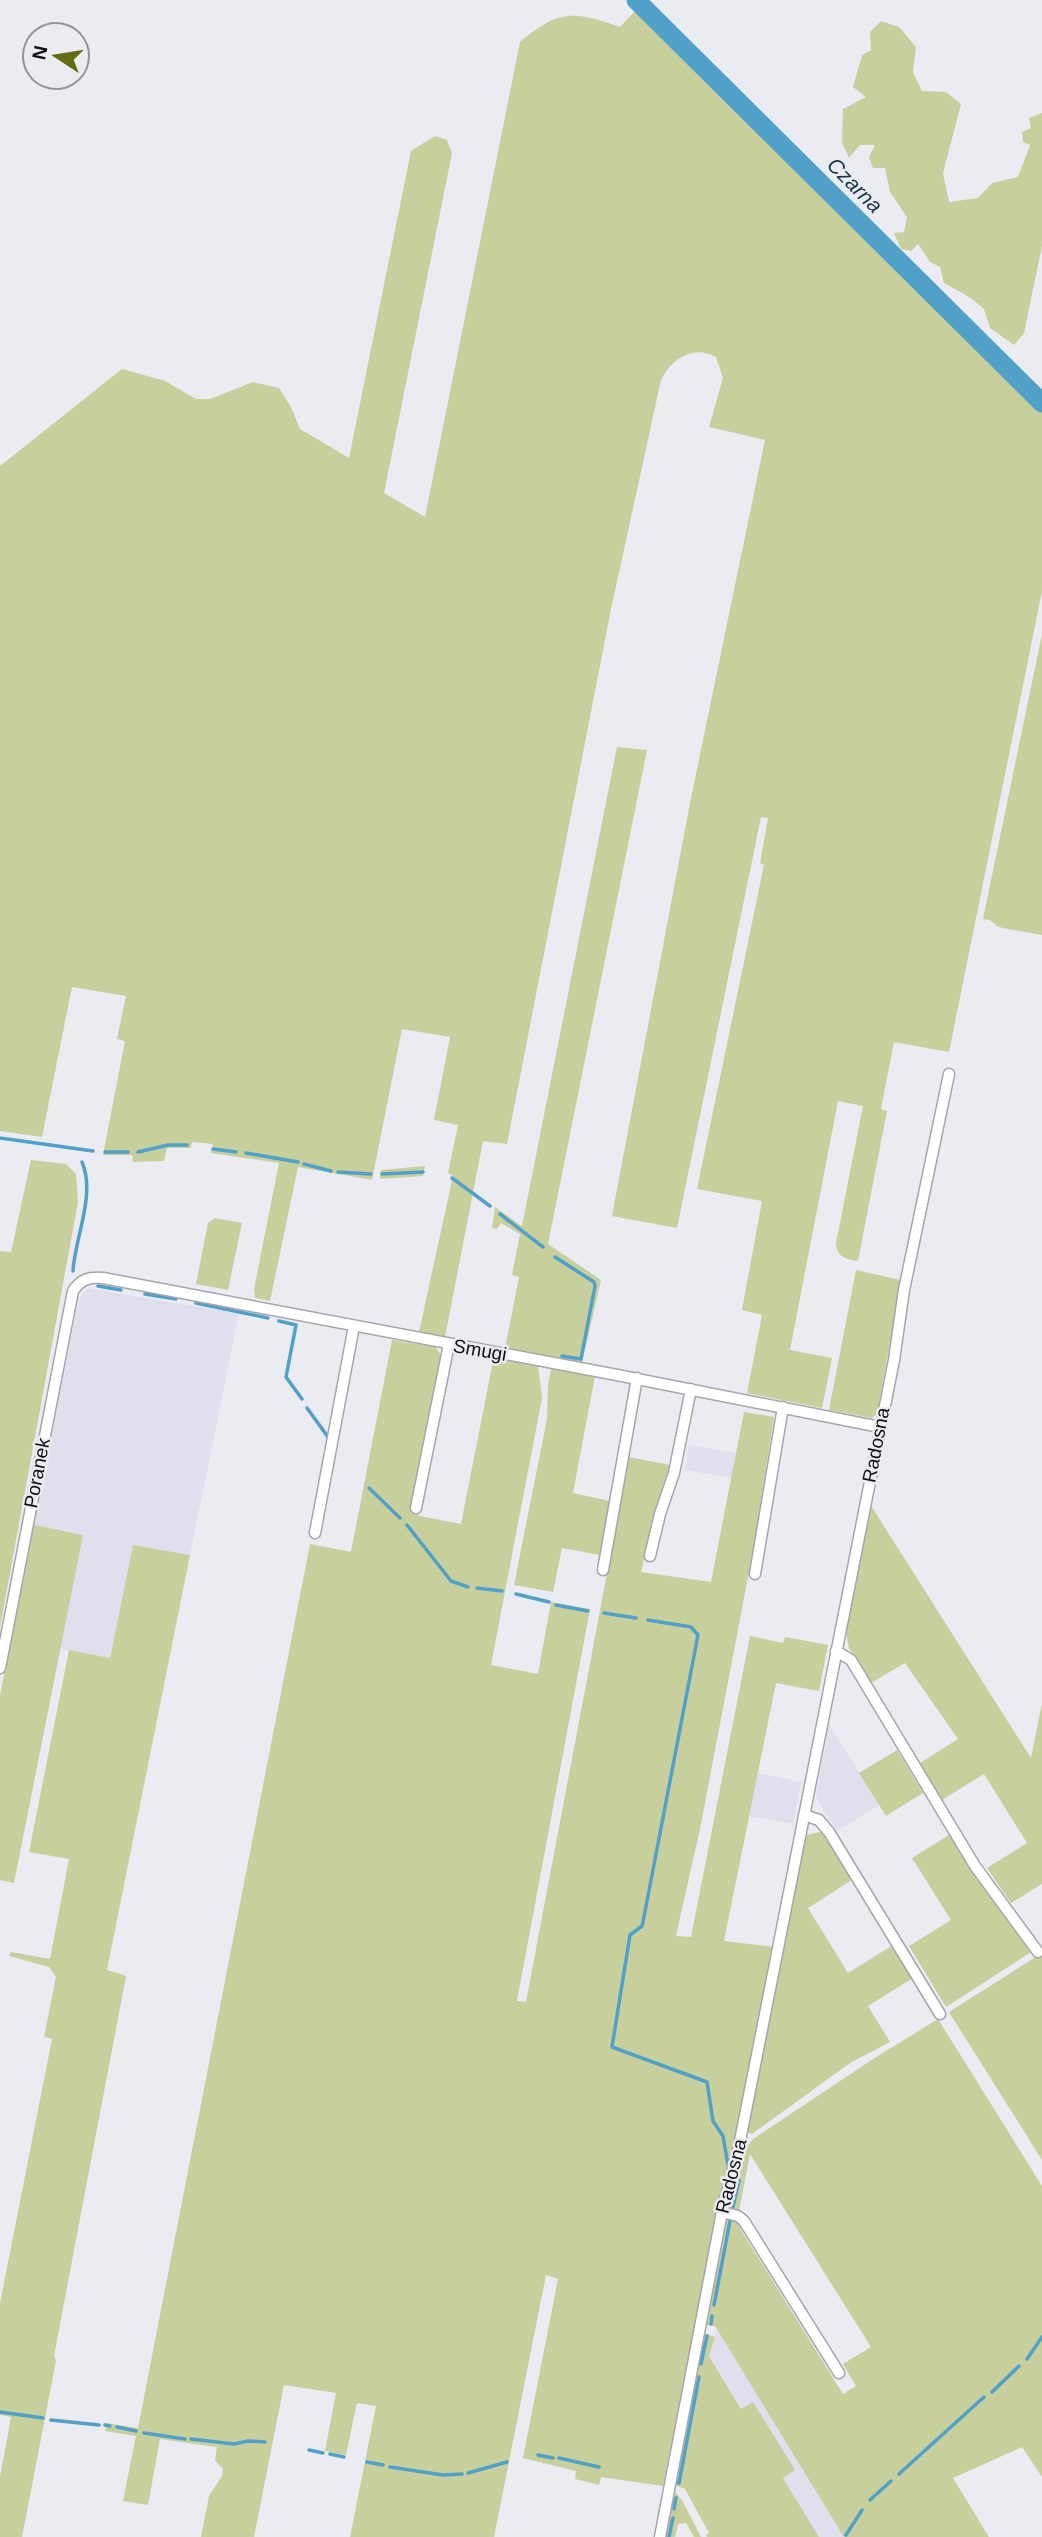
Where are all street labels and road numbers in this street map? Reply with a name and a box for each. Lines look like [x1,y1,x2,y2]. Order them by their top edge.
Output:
street label: Smugi [452,1335,508,1365]
street label: Radosna [858,1405,894,1484]
street label: Poranek [20,1436,54,1510]
street label: Radosna [712,2136,750,2215]

